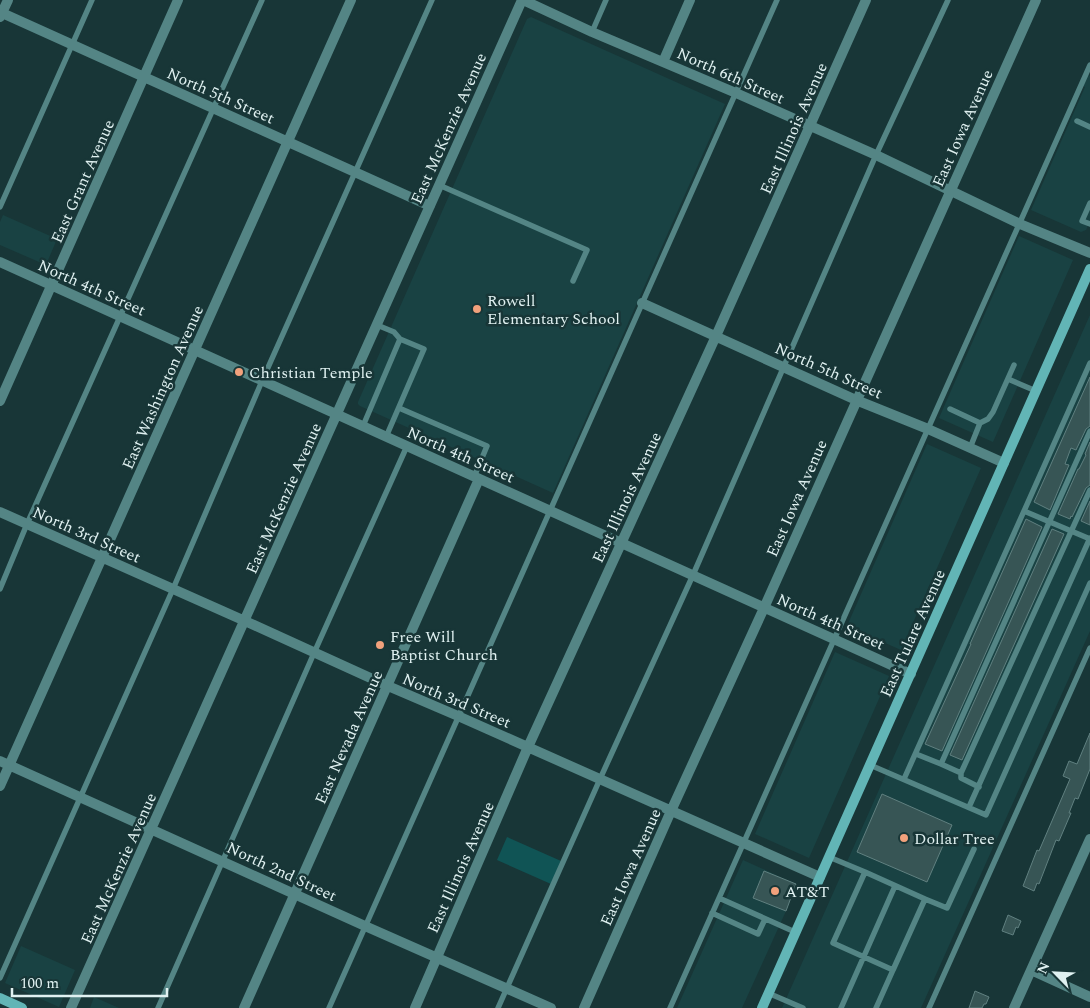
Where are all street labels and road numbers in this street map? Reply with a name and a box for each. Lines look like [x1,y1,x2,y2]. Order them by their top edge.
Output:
street label: North 6th Street [673,41,789,111]
street label: East McKenzie Avenue [405,49,493,208]
street label: East Illinois Avenue [754,59,834,198]
street label: North 5th Street [163,61,279,131]
street label: East Iowa Avenue [926,66,1000,191]
street label: East Grant Avenue [45,116,121,247]
street label: North 4th Street [34,253,150,323]
street label: East Washington Avenue [116,301,210,473]
street label: North 5th Street [771,336,887,406]
street label: East McKenzie Avenue [240,419,328,578]
street label: North 4th Street [403,420,519,490]
street label: East Illinois Avenue [586,428,668,567]
street label: East Iowa Avenue [760,436,834,561]
street label: North 3rd Street [29,500,145,570]
street label: East Tulare Avenue [874,566,952,701]
street label: North 4th Street [773,587,889,657]
street label: East Nevada Avenue [309,667,389,808]
street label: North 3rd Street [399,667,515,735]
street label: East McKenzie Avenue [75,789,163,948]
street label: East Illinois Avenue [421,798,501,937]
street label: East Iowa Avenue [594,805,668,930]
street label: North 2nd Street [223,836,341,908]

